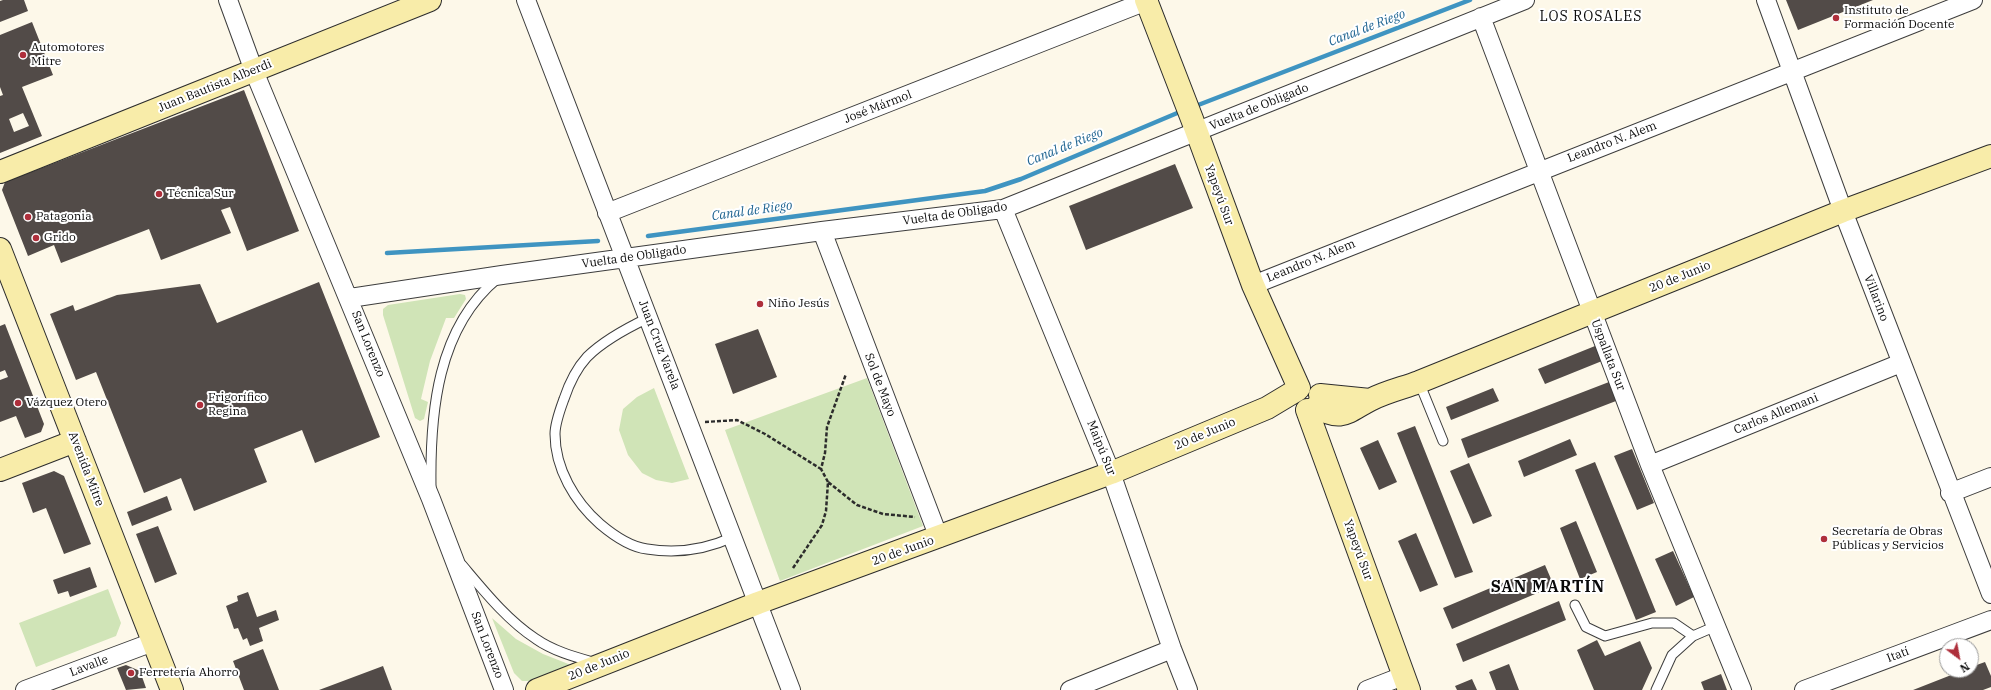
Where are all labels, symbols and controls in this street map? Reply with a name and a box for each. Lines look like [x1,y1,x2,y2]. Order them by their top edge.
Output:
place label: Instituto de Formación Docente [1844,4,1954,32]
water label: Canal de Riego [1326,6,1408,50]
district label: LOS ROSALES [1539,9,1643,25]
marker: Instituto de Formación Docente [1831,13,1841,23]
place label: Automotores Mitre [31,41,104,69]
marker: Automotores Mitre [18,50,28,60]
street label: Juan Bautista Alberdi [156,57,274,115]
street label: Vuelta de Obligado [1207,81,1311,133]
street label: José Mármol [842,87,914,127]
street label: Leandro N. Alem [1565,118,1659,166]
water label: Canal de Riego [1024,125,1106,169]
street label: Yapeyú Sur [1201,163,1237,227]
place label: Técnica Sur [167,187,234,201]
marker: Técnica Sur [154,189,164,199]
water label: Canal de Riego [711,198,793,224]
street label: Vuelta de Obligado [902,200,1008,228]
place label: Patagonia [36,210,92,224]
marker: Patagonia [23,212,33,222]
place label: Grido [44,231,76,245]
marker: Grido [31,233,41,243]
street label: Leandro N. Alem [1264,237,1358,285]
street label: Vuelta de Obligado [581,243,687,271]
street label: 20 de Junio [1647,258,1713,296]
street label: Villarino [1861,273,1891,323]
place label: Niño Jesús [768,297,829,311]
street label: Juan Cruz Varela [635,298,683,392]
marker: Niño Jesús [755,299,765,309]
street label: San Lorenzo [348,309,388,379]
street label: Uspallata Sur [1588,317,1628,393]
street label: Sol de Mayo [861,351,899,419]
place label: Frigorífico Regina [208,391,267,419]
street label: Carlos Allemani [1732,391,1820,437]
place label: Vázquez Otero [26,396,107,410]
marker: Vázquez Otero [13,398,23,408]
marker: Frigorífico Regina [195,400,205,410]
street label: 20 de Junio [1172,415,1238,453]
street label: Maipú Sur [1083,418,1119,478]
street label: Avenida Mitre [65,430,107,508]
street label: Yapeyú Sur [1340,518,1376,582]
place label: Secretaría de Obras Públicas y Servicios [1832,525,1944,553]
street label: 20 de Junio [870,533,936,569]
marker: Secretaría de Obras Públicas y Servicios [1819,534,1829,544]
district label: SAN MARTÍN [1491,577,1605,597]
street label: San Lorenzo [468,610,506,680]
north arrow [1939,638,1979,678]
street label: Itatí [1885,644,1911,666]
street label: 20 de Junio [566,646,632,684]
street label: Lavalle [68,652,110,680]
text: N [1957,659,1972,676]
place label: Ferretería Ahorro [139,666,238,680]
marker: Ferretería Ahorro [126,668,136,678]

